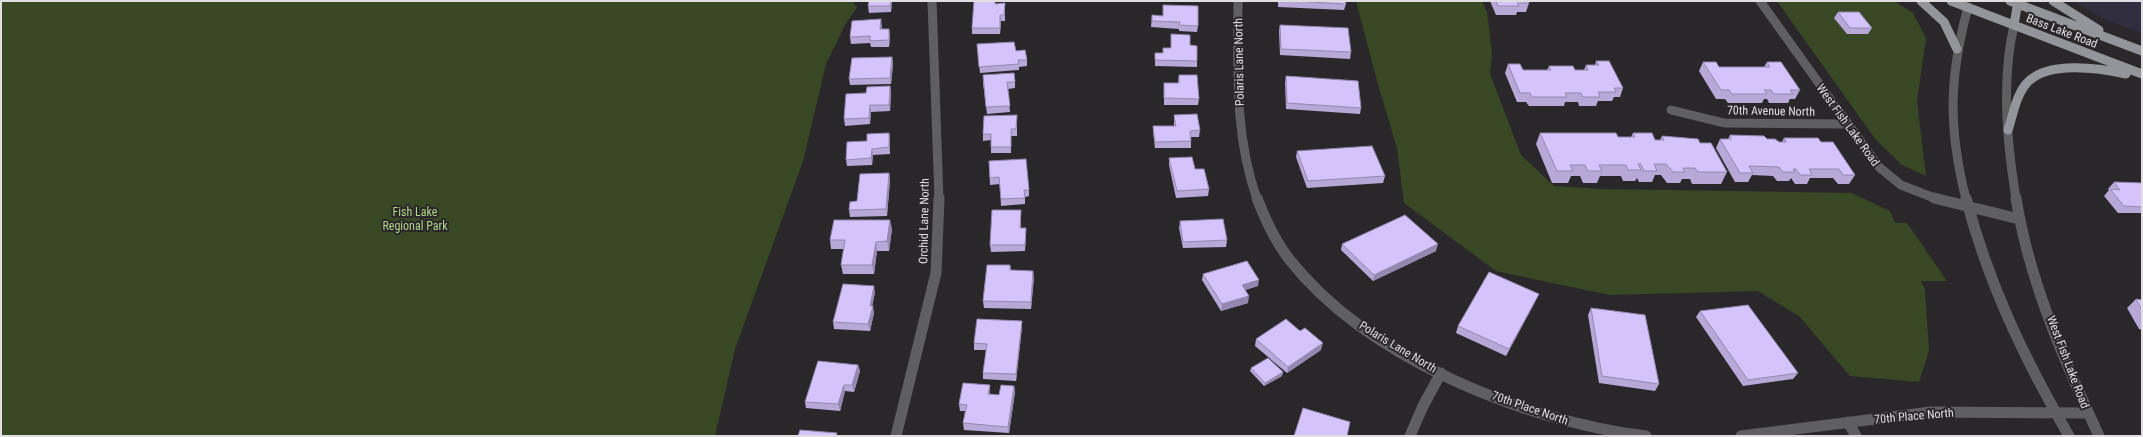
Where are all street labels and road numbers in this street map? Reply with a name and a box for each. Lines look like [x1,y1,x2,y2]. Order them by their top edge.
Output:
street label: Bass Lake Road [2024,11,2100,51]
street label: Polaris Lane North [1231,18,1247,106]
street label: West Fish Lake Road [1813,81,1883,169]
street label: 70th Avenue North [1727,103,1815,119]
street label: Orchid Lane North [916,178,932,264]
street label: West Fish Lake Road [2044,314,2092,410]
street label: Polaris Lane North [1357,318,1440,376]
street label: 70th Place North [1490,388,1570,428]
street label: 70th Place North [1874,406,1955,426]

